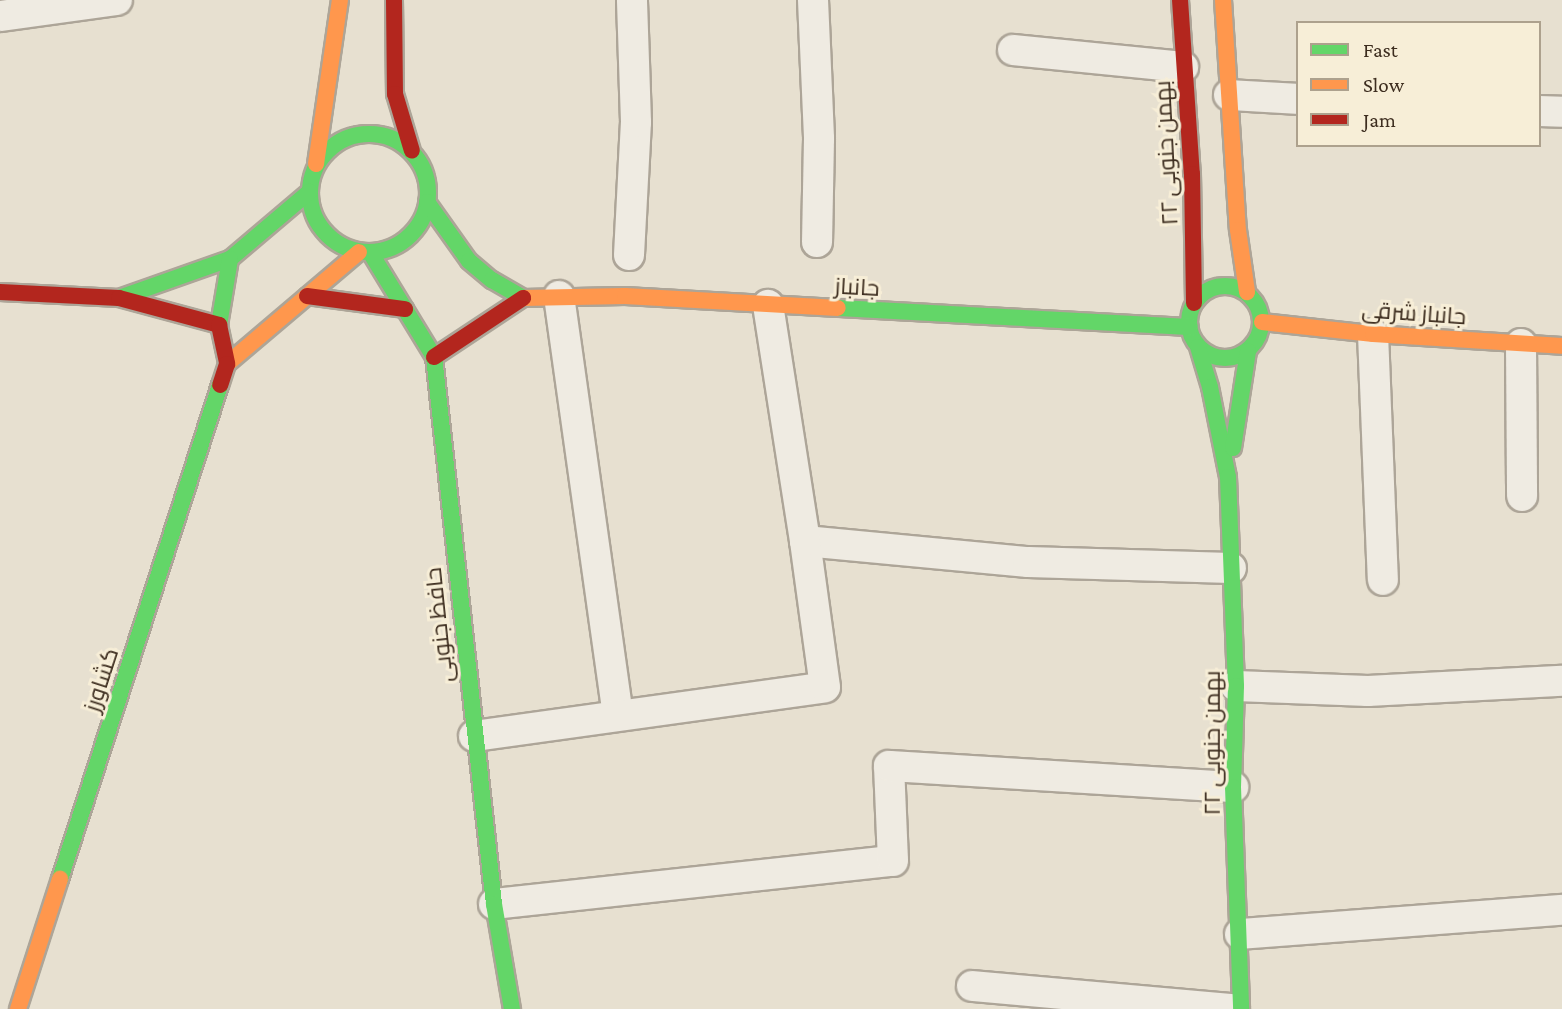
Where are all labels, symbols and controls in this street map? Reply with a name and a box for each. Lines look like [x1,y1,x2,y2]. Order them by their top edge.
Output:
legend [1296,21,1541,147]
text: Fast [1363,38,1398,62]
text: Slow [1363,73,1404,97]
street label: ۲۲ بهمن جنوبی [1148,80,1184,226]
text: Jam [1363,108,1396,132]
street label: جانباز [834,272,880,302]
street label: جانباز شرقی [1361,296,1467,330]
street label: حافظ جنوبی [419,566,459,684]
street label: کشاورز [78,645,124,715]
street label: ۲۲ بهمن جنوبی [1198,670,1226,816]

